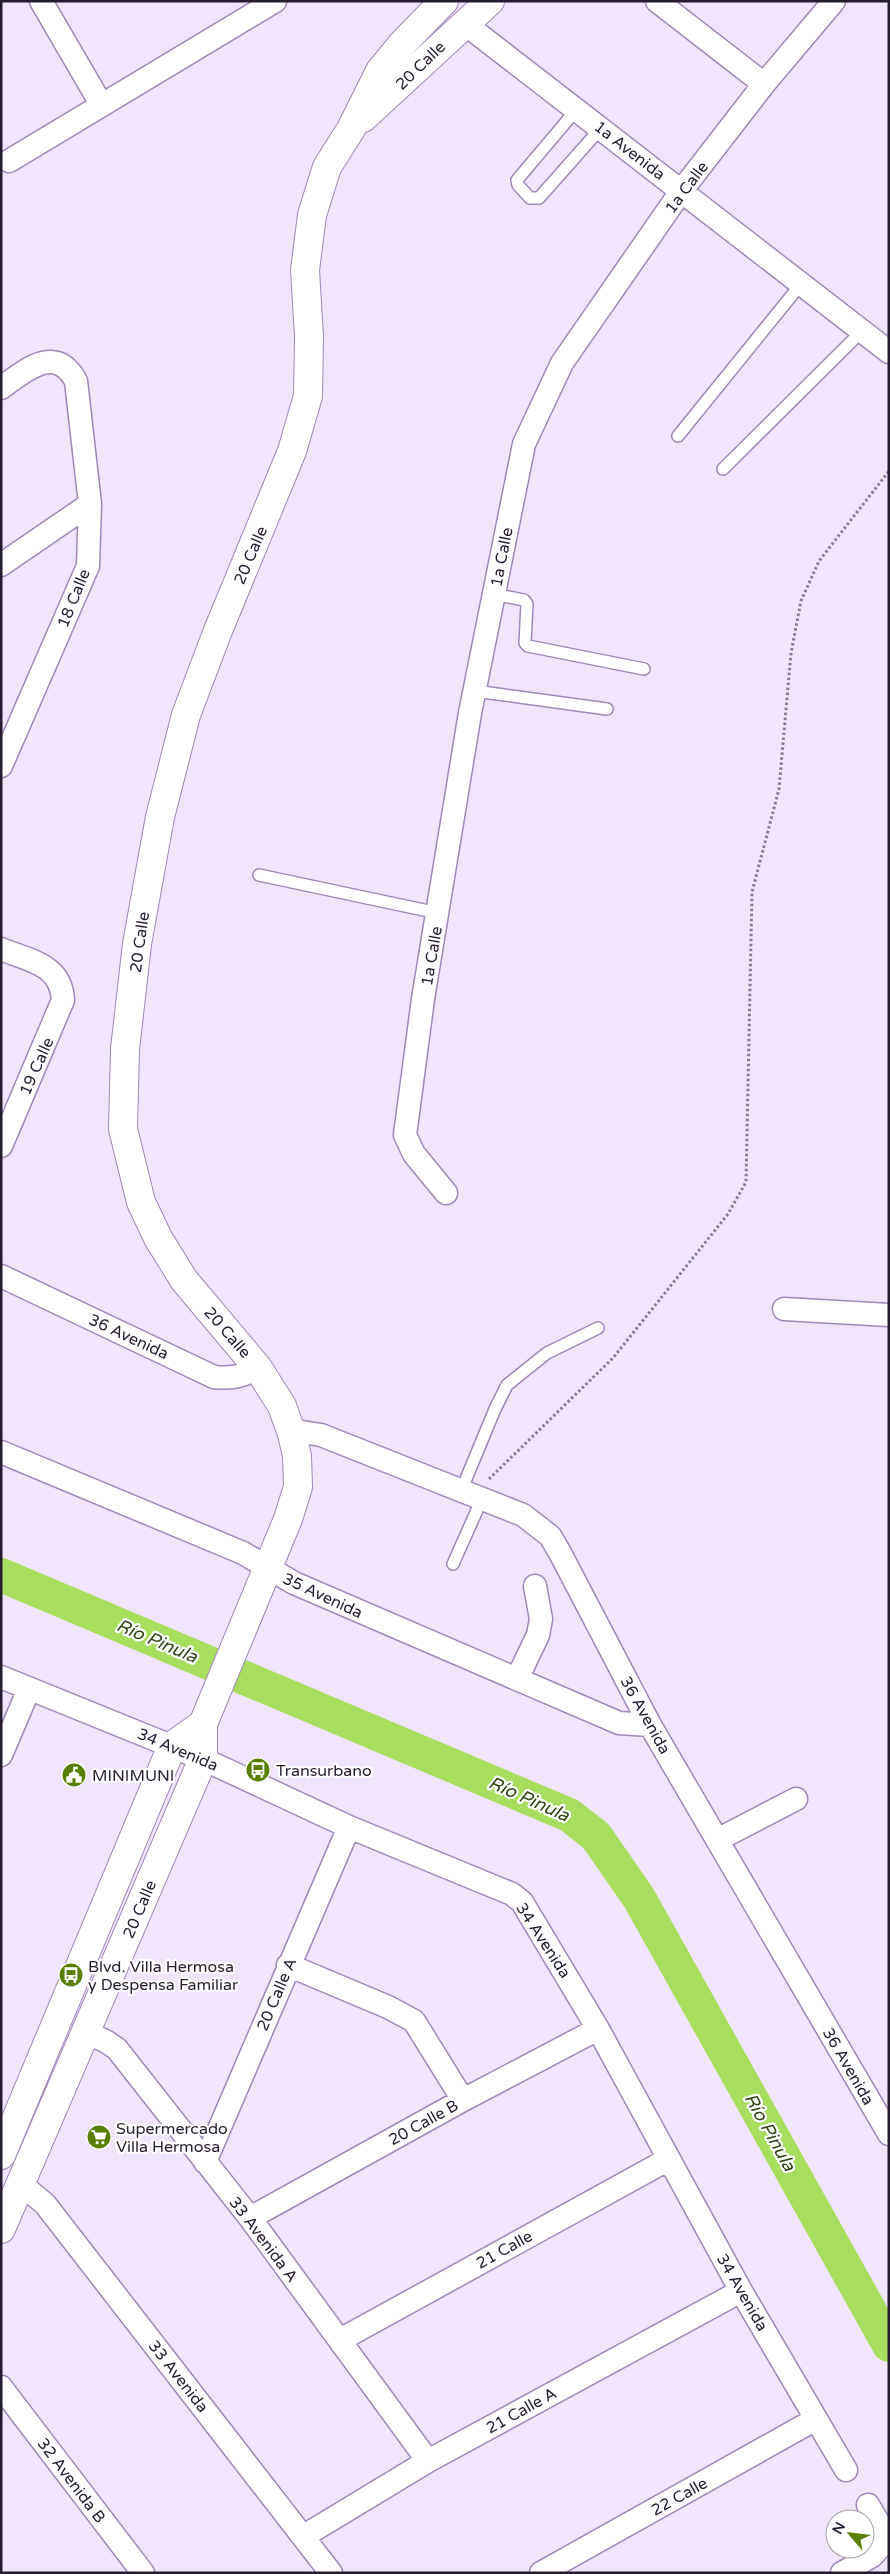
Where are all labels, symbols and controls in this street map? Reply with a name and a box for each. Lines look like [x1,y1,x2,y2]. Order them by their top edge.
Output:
street label: 20 Calle [392,37,450,94]
street label: 1a Avenida [590,117,669,185]
street label: 1a Calle [661,157,713,218]
street label: 20 Calle [230,523,272,588]
street label: 1a Calle [486,526,518,589]
street label: 18 Calle [53,566,95,631]
street label: 20 Calle [126,910,154,974]
street label: 1a Calle [417,925,447,988]
street label: 19 Calle [15,1034,59,1099]
street label: 20 Calle [200,1303,255,1362]
street label: 36 Avenida [85,1310,172,1364]
street label: 35 Avenida [279,1569,366,1623]
water label: Río Pinula [113,1614,202,1668]
street label: 36 Avenida [616,1673,675,1758]
street label: 34 Avenida [134,1724,221,1776]
bus stop icon: Transurbano [245,1757,271,1783]
place label: Transurbano [276,1761,372,1781]
public building icon: MINIMUNI [61,1762,87,1788]
place label: MINIMUNI [92,1766,174,1786]
water label: Río Pinula [485,1771,573,1827]
street label: 20 Calle [119,1877,161,1942]
street label: 34 Avenida [511,1899,575,1982]
street label: 20 Calle A [253,1955,301,2034]
place label: Blvd. Villa Hermosa y Despensa Familiar [88,1957,239,1995]
bus stop icon: Blvd. Villa Hermosa y Despensa Familiar [58,1962,84,1988]
street label: 36 Avenida [818,2024,878,2109]
water label: Río Pinula [740,2089,801,2176]
street label: 20 Calle B [385,2096,462,2150]
place label: Supermercado Villa Hermosa [116,2119,228,2157]
supermarket icon: Supermercado Villa Hermosa [86,2124,112,2150]
street label: 33 Avenida A [225,2193,302,2286]
street label: 21 Calle [473,2226,536,2274]
street label: 34 Avenida [712,2250,772,2335]
street label: 33 Avenida [144,2337,213,2417]
street label: 21 Calle A [483,2383,560,2438]
street label: 32 Avenida B [33,2434,110,2527]
street label: 22 Calle [648,2473,711,2521]
north arrow [825,2509,875,2559]
text: N [829,2519,849,2537]

